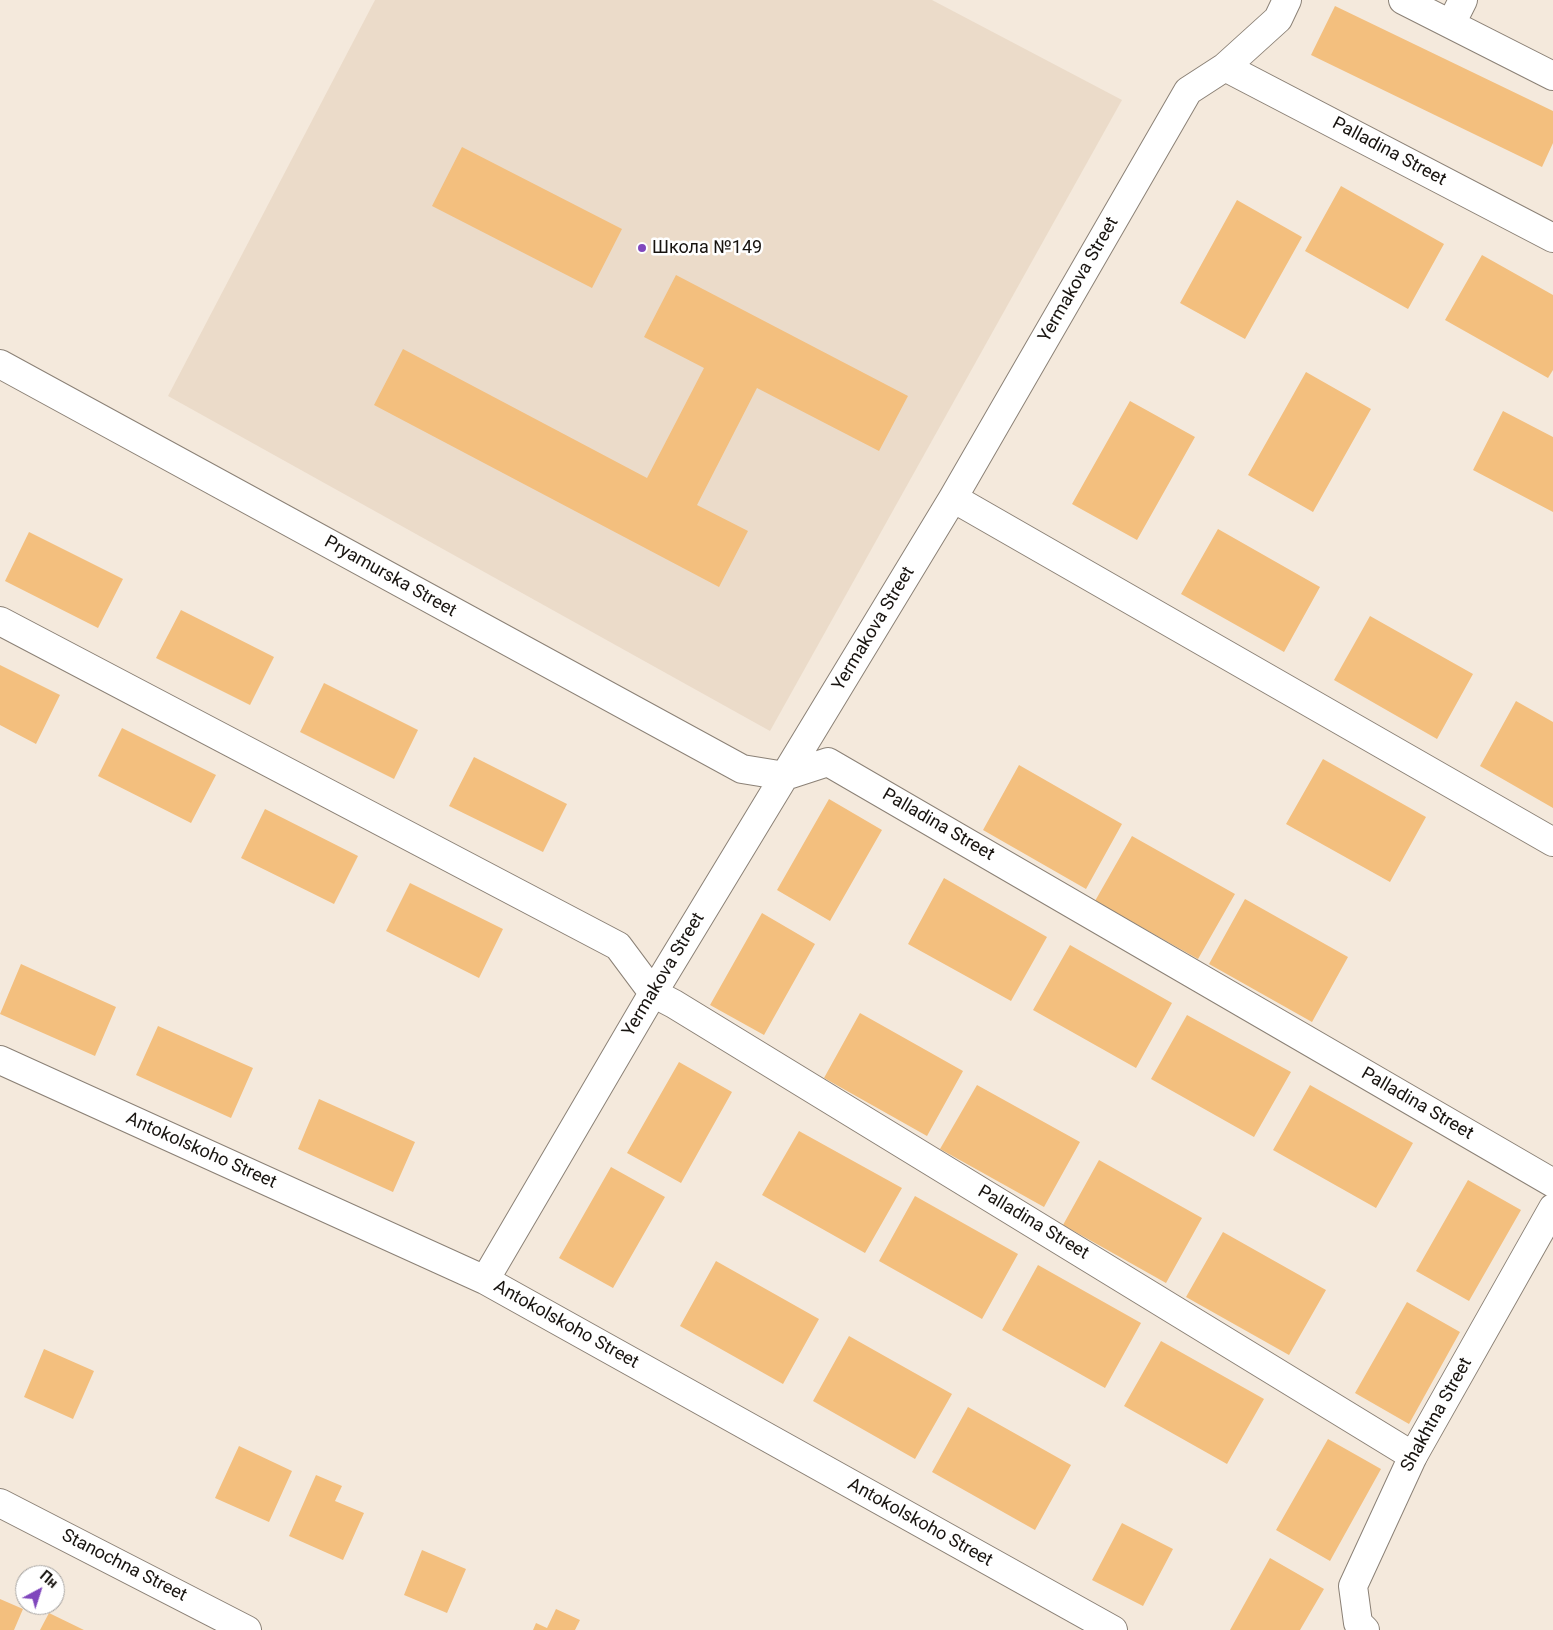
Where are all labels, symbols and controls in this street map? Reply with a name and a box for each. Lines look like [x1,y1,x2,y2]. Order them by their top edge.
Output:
street label: Palladina Street [1328,113,1450,191]
street label: Yermakova Street [1034,214,1124,346]
place label: Школа №149 [652,237,762,259]
marker: Школа №149 [636,242,648,254]
street label: Pryamurska Street [320,532,460,622]
street label: Yermakova Street [828,563,920,695]
street label: Palladina Street [878,784,998,866]
street label: Yermakova Street [618,909,710,1041]
street label: Palladina Street [1357,1063,1477,1145]
street label: Antokolskoho Street [123,1108,279,1194]
street label: Palladina Street [974,1181,1092,1265]
street label: Antokolskoho Street [490,1276,642,1374]
street label: Shakhtna Street [1397,1354,1477,1476]
street label: Antokolskoho Street [844,1474,996,1572]
street label: Stanochna Street [58,1525,190,1607]
north arrow [15,1565,65,1615]
text: Пн [37,1567,61,1591]

